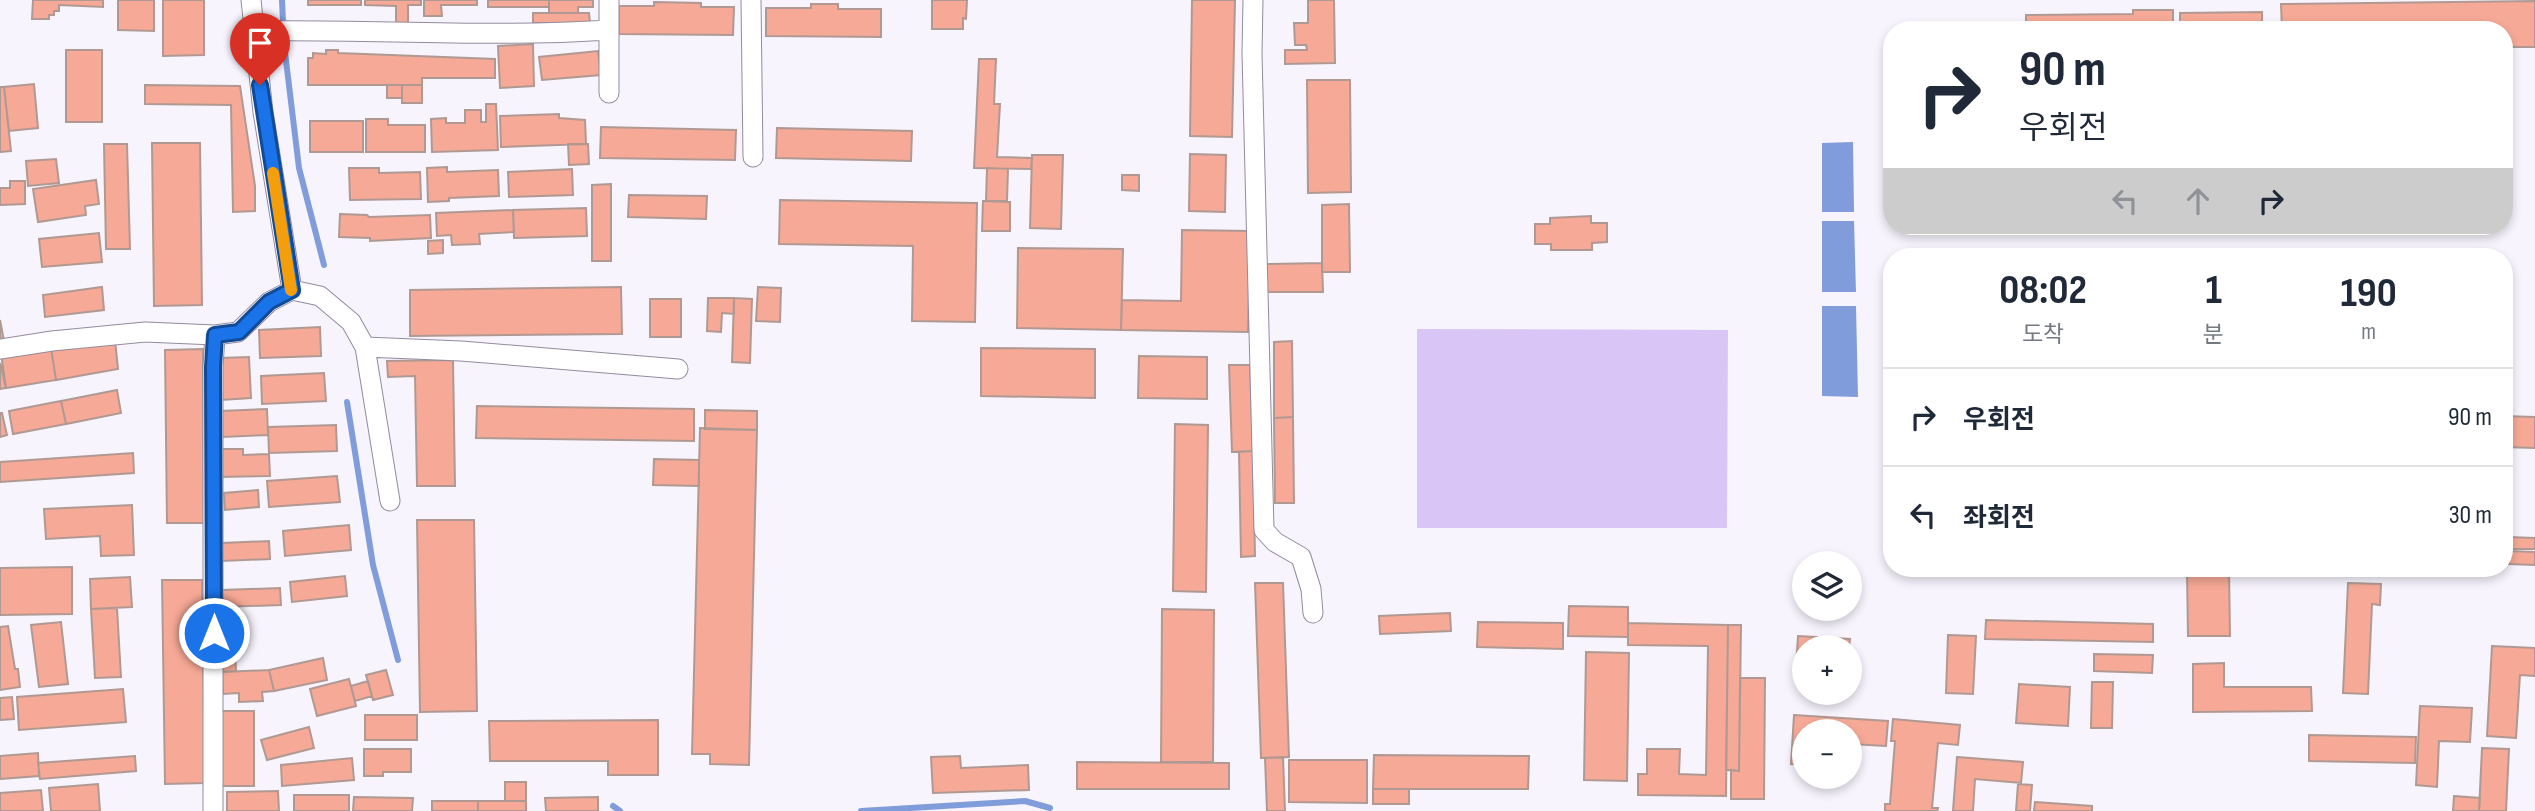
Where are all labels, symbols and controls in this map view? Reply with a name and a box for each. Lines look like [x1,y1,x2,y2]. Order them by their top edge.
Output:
pin [230,13,290,85]
icon: arrive [241,24,279,62]
text: 90 m [2019,41,2106,100]
icon: right [1904,49,1995,140]
text: 우회전 [2019,109,2107,148]
icon: left [2106,182,2144,220]
icon: ahead [2179,182,2217,220]
icon: right [2252,182,2290,220]
text: 08:02 [1999,265,2087,316]
text: 1 [2205,265,2222,316]
text: 190 [2340,268,2397,319]
text: m [2361,318,2376,346]
text: 도착 [2022,321,2064,349]
text: 분 [2203,321,2224,349]
icon: right [1904,398,1942,436]
text: 90 m [2448,402,2492,433]
text: 우회전 [1963,405,2035,436]
icon: left [1904,496,1942,534]
text: 30 m [2449,500,2492,531]
text: 좌회전 [1963,503,2035,534]
map controls [1792,551,1862,789]
button: layers [1792,551,1862,621]
position arrow [177,596,251,670]
button: + [1792,635,1862,705]
button: − [1792,719,1862,789]

